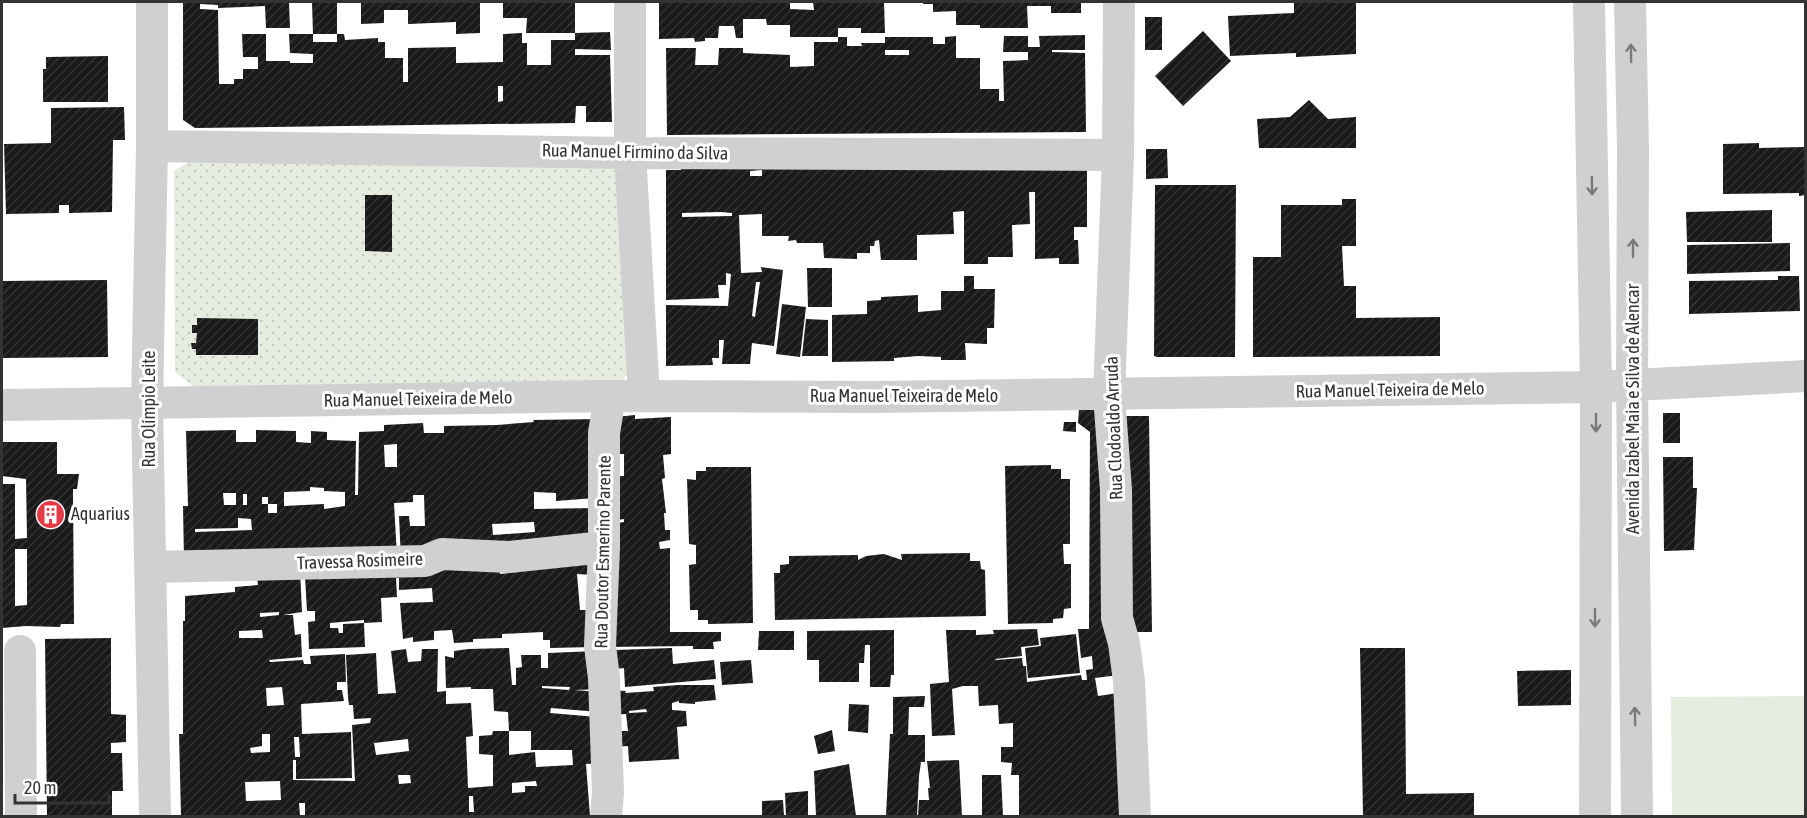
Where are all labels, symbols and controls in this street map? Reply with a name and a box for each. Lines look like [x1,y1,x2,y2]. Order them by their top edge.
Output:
one-way arrow [1626,44,1637,64]
street label: Rua Manuel Firmino da Silva [542,139,728,164]
one-way arrow [1586,175,1598,195]
one-way arrow [1627,239,1639,259]
street label: Avenida Izabel Maia e Silva de Alencar [1622,283,1643,534]
street label: Rua Olímpio Leite [138,351,159,467]
street label: Rua Clodoaldo Arruda [1100,356,1127,500]
street label: Rua Manuel Teixeira de Melo [1296,377,1484,402]
street label: Rua Manuel Teixeira de Melo [810,385,998,406]
street label: Rua Manuel Teixeira de Melo [324,386,512,411]
one-way arrow [1590,412,1602,432]
street label: Rua Doutor Esmerino Parente [590,455,615,649]
building icon: Aquarius [34,498,66,530]
place label: Aquarius [71,503,130,524]
street label: Travessa Rosimeire [297,548,423,573]
one-way arrow [1589,607,1601,627]
one-way arrow [1630,707,1641,727]
scale bar [15,767,110,805]
text: 20 m [24,777,56,798]

